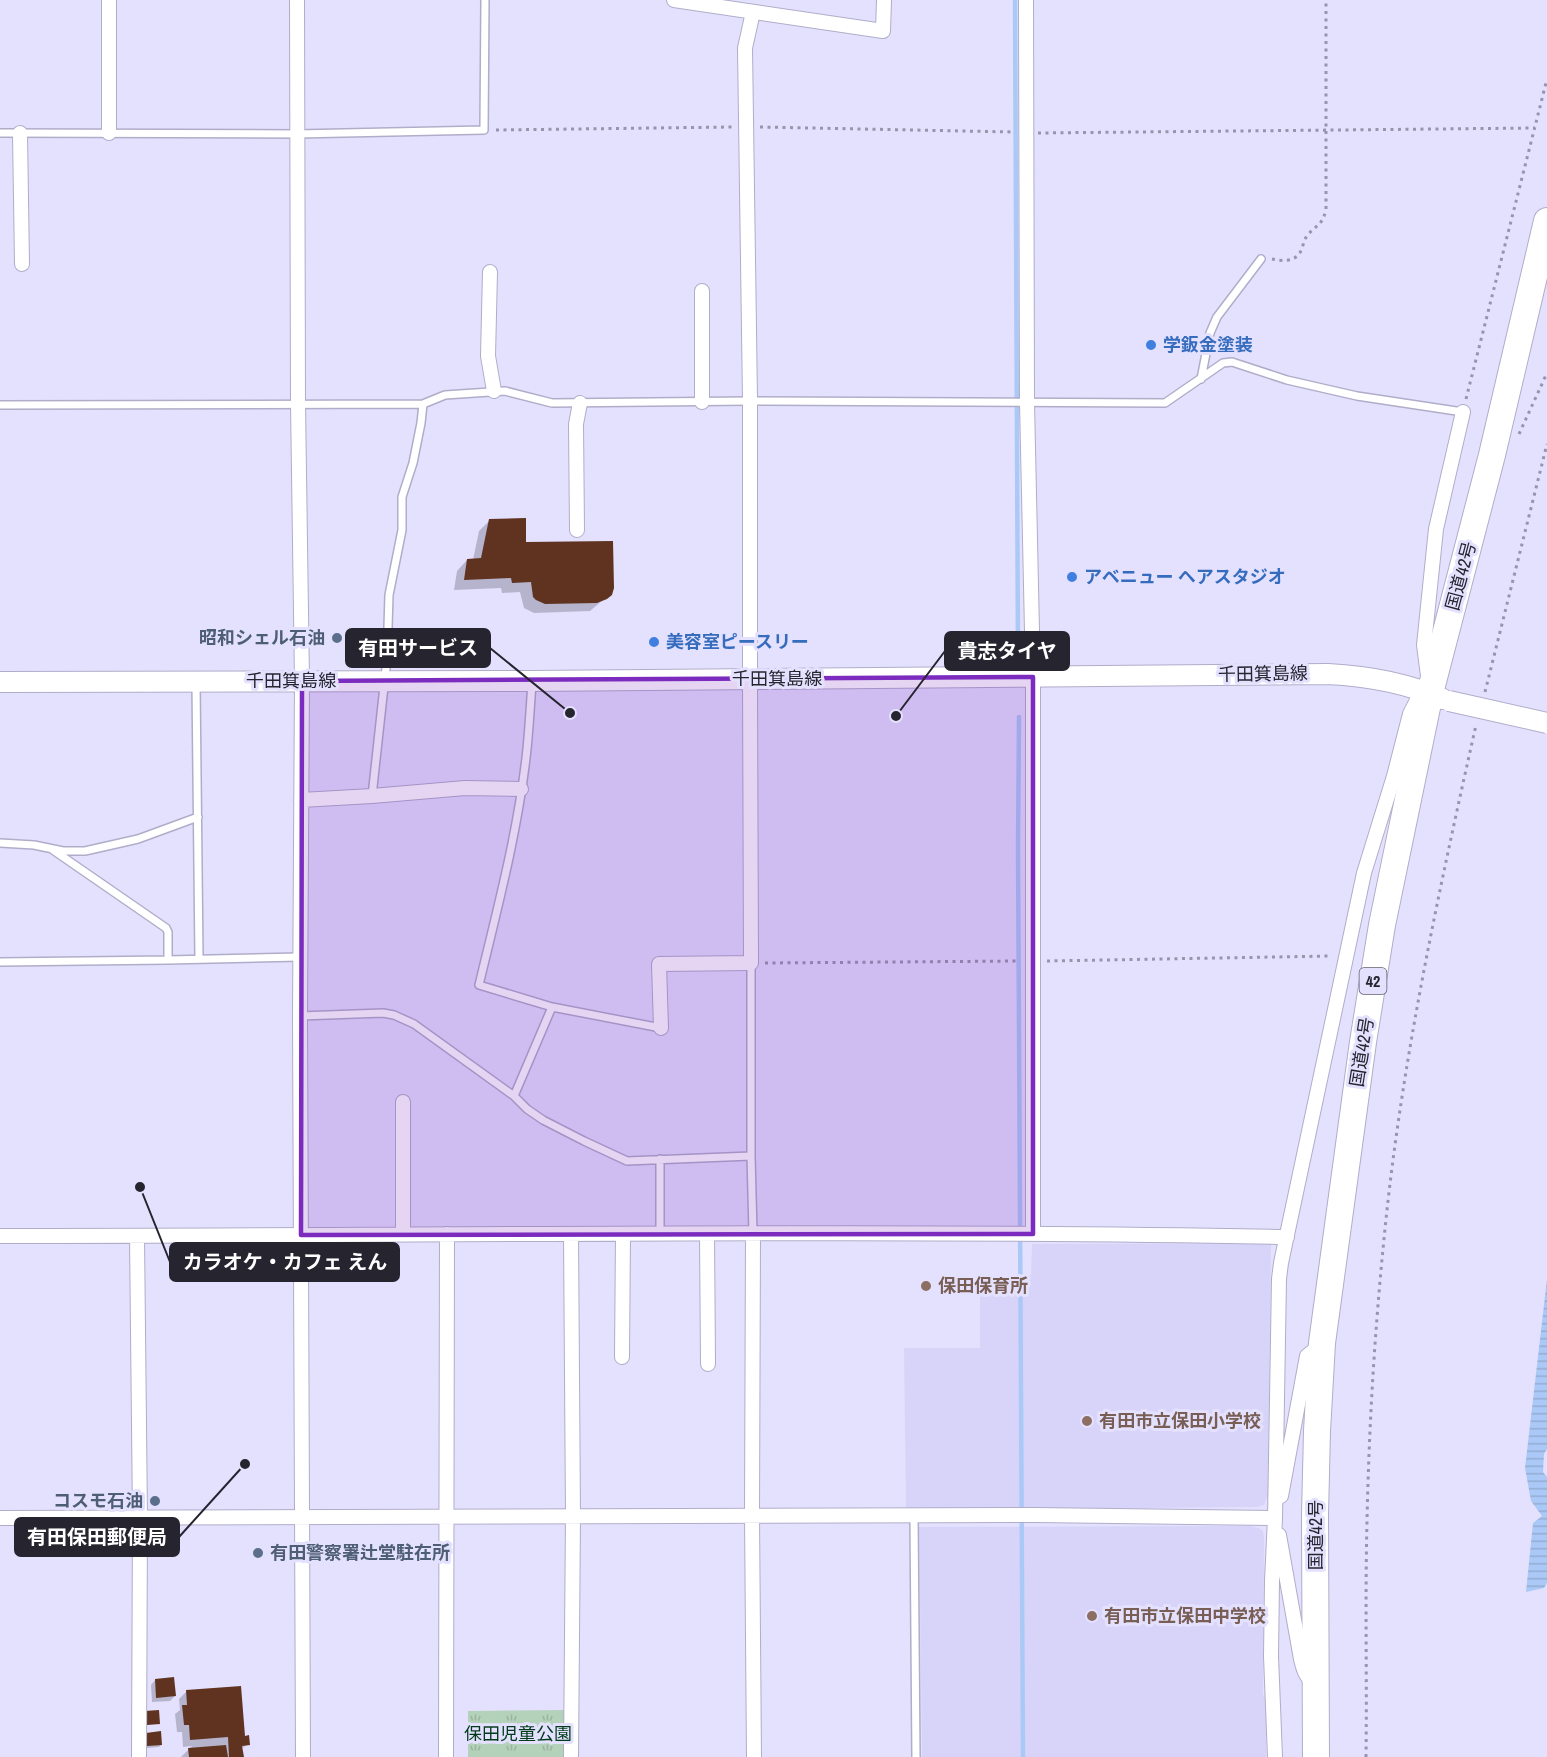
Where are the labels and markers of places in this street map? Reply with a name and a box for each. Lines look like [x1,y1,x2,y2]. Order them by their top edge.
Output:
place label: 学鈑金塗装 [1163,332,1253,357]
marker: 学鈑金塗装 [1144,338,1158,352]
place label: アベニュー ヘアスタジオ [1084,564,1286,589]
marker: アベニュー ヘアスタジオ [1065,570,1079,584]
place label: 昭和シェル石油 [199,625,325,650]
callout: 有田サービス [346,629,490,667]
place label: 美容室ピースリー [666,629,809,654]
marker: 昭和シェル石油 [330,631,344,645]
callout: 貴志タイヤ [945,632,1069,670]
marker: 美容室ピースリー [647,635,661,649]
callout: カラオケ・カフェ えん [170,1243,399,1281]
place label: 保田保育所 [938,1273,1028,1298]
marker: 保田保育所 [919,1279,933,1293]
place label: 有田市立保田小学校 [1099,1408,1261,1433]
marker: 有田市立保田小学校 [1080,1414,1094,1428]
place label: コスモ石油 [53,1488,143,1513]
marker: コスモ石油 [148,1494,162,1508]
callout: 有田保田郵便局 [15,1518,179,1556]
place label: 有田警察署辻堂駐在所 [270,1540,450,1565]
marker: 有田警察署辻堂駐在所 [251,1546,265,1560]
place label: 有田市立保田中学校 [1104,1603,1266,1628]
marker: 有田市立保田中学校 [1085,1609,1099,1623]

